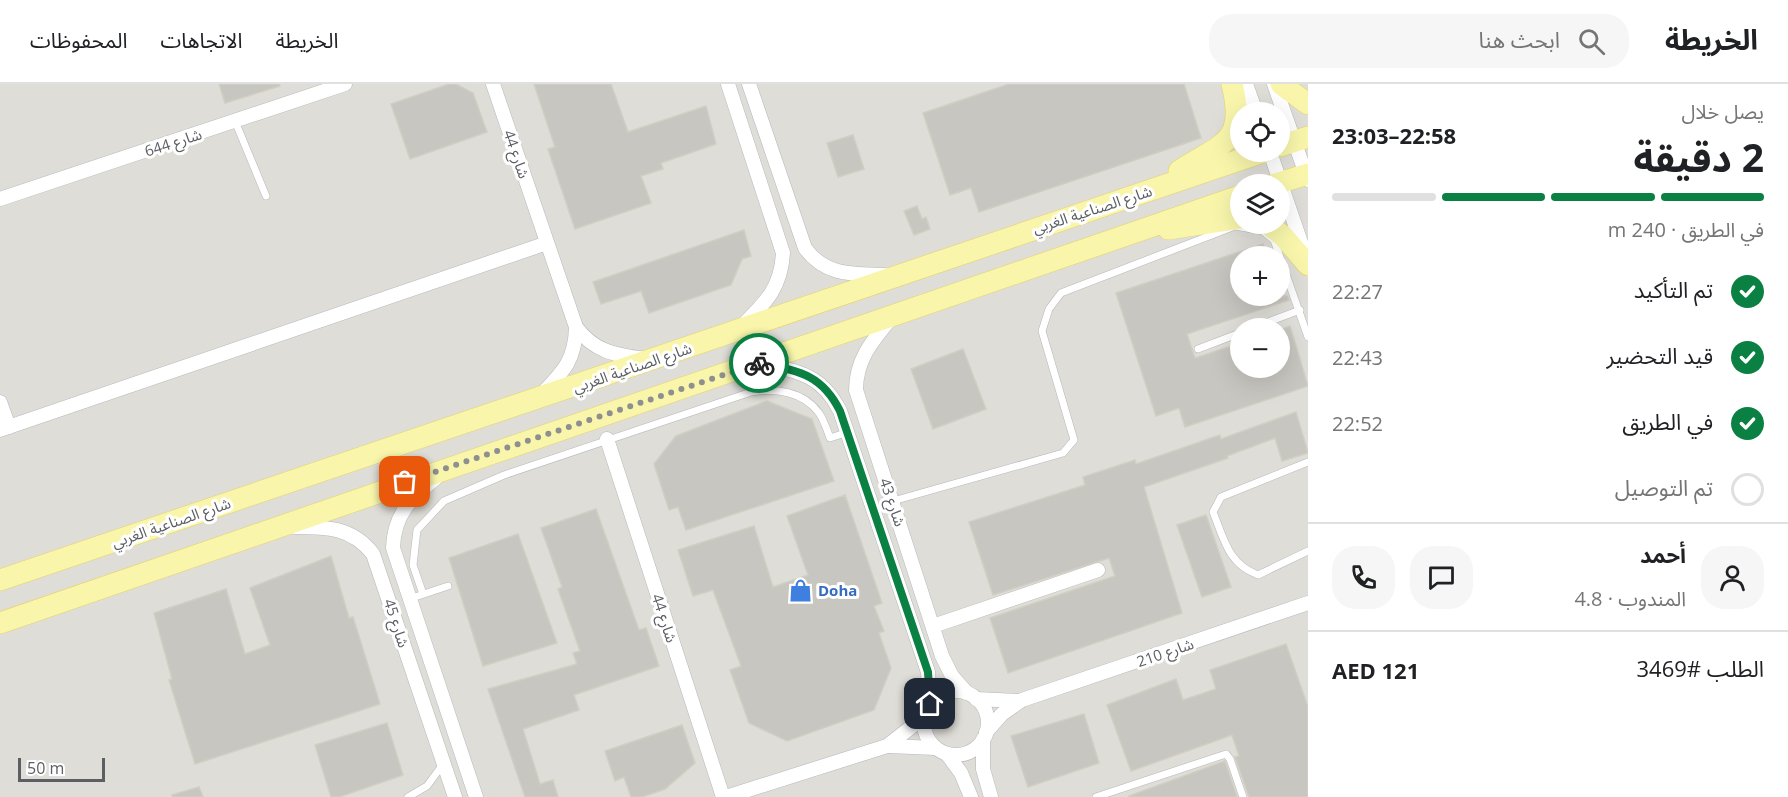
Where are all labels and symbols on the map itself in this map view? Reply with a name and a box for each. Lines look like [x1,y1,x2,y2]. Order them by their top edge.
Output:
street label: شارع 644 [142,123,205,163]
street label: شارع 44 [497,127,535,182]
street label: شارع الصناعية الغربي [1030,180,1155,241]
courier [729,333,789,393]
street label: شارع الصناعية الغربي [570,337,695,400]
pin [379,456,430,507]
street label: شارع 43 [873,475,911,530]
street label: شارع الصناعية الغربي [109,492,234,555]
shop icon: Doha [787,577,813,603]
place label: Doha [818,580,857,600]
street label: شارع 44 [645,591,682,646]
street label: شارع 45 [377,596,414,651]
street label: شارع 210 [1134,633,1197,674]
pin [904,678,955,729]
scale bar [18,755,105,782]

